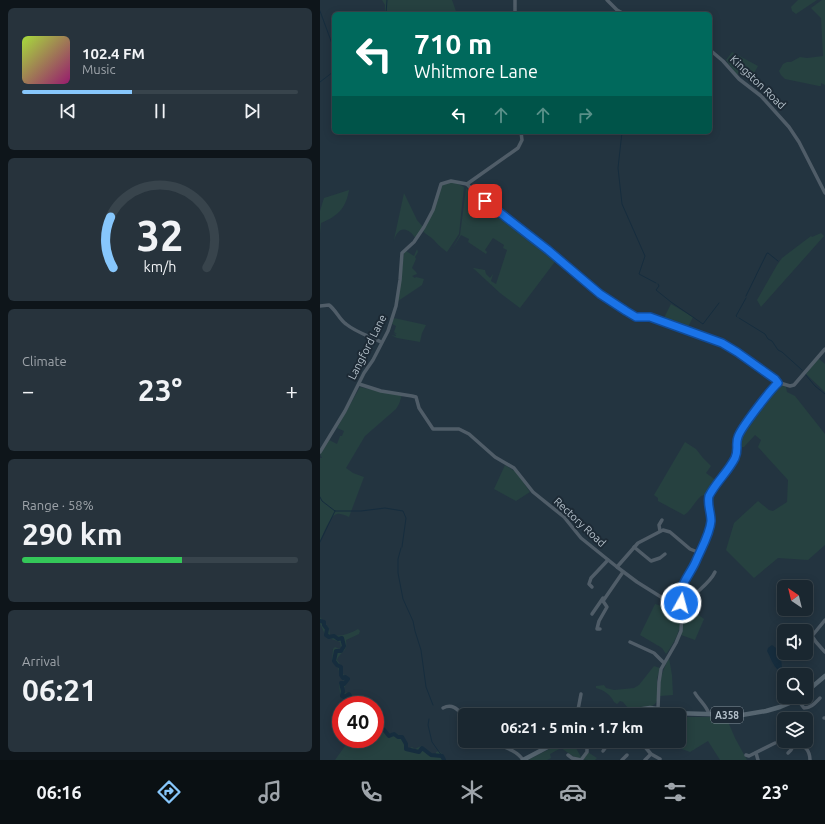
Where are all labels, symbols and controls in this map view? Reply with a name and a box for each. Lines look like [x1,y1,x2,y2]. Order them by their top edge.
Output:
icon: left [348,28,400,80]
text: 710 m [414,28,492,59]
text: 102.4 FM [82,45,145,62]
street label: Kingston Road [728,53,788,111]
text: Whitmore Lane [414,61,538,81]
text: Music [82,62,116,76]
icon: previous [57,100,79,122]
icon: pause [149,100,171,122]
icon: next [241,100,263,122]
icon: left [448,104,470,126]
icon: ahead [490,104,512,126]
icon: ahead [532,104,554,126]
icon: right [574,104,596,126]
pin [468,184,502,218]
icon: arrive [474,190,496,212]
text: 32 [137,211,183,258]
text: km/h [144,258,176,274]
street label: Langford Lane [345,313,389,381]
text: Climate [22,354,67,368]
text: 23° [138,373,182,407]
text: − [22,378,34,403]
text: + [286,378,298,403]
street label: Rectory Road [552,495,608,549]
text: Range · 58% [22,498,94,512]
text: 290 km [22,517,123,551]
north arrow [777,580,813,616]
map controls [777,580,813,748]
position arrow [660,582,702,624]
button: sound [777,624,813,660]
text: Arrival [22,654,60,668]
button: search [777,668,813,704]
text: 06:21 [22,673,97,707]
speed limit sign: 40 [332,696,384,748]
road number: A358 [711,707,743,723]
button: layers [777,712,813,748]
text: 06:21 · 5 min · 1.7 km [501,719,643,736]
icon: directions [155,778,183,806]
icon: music [256,778,284,806]
icon: phone [357,778,385,806]
icon: climate [458,778,486,806]
icon: car [559,778,587,806]
icon: filters [661,778,689,806]
text: 06:16 [37,782,82,802]
text: 23° [762,782,788,802]

